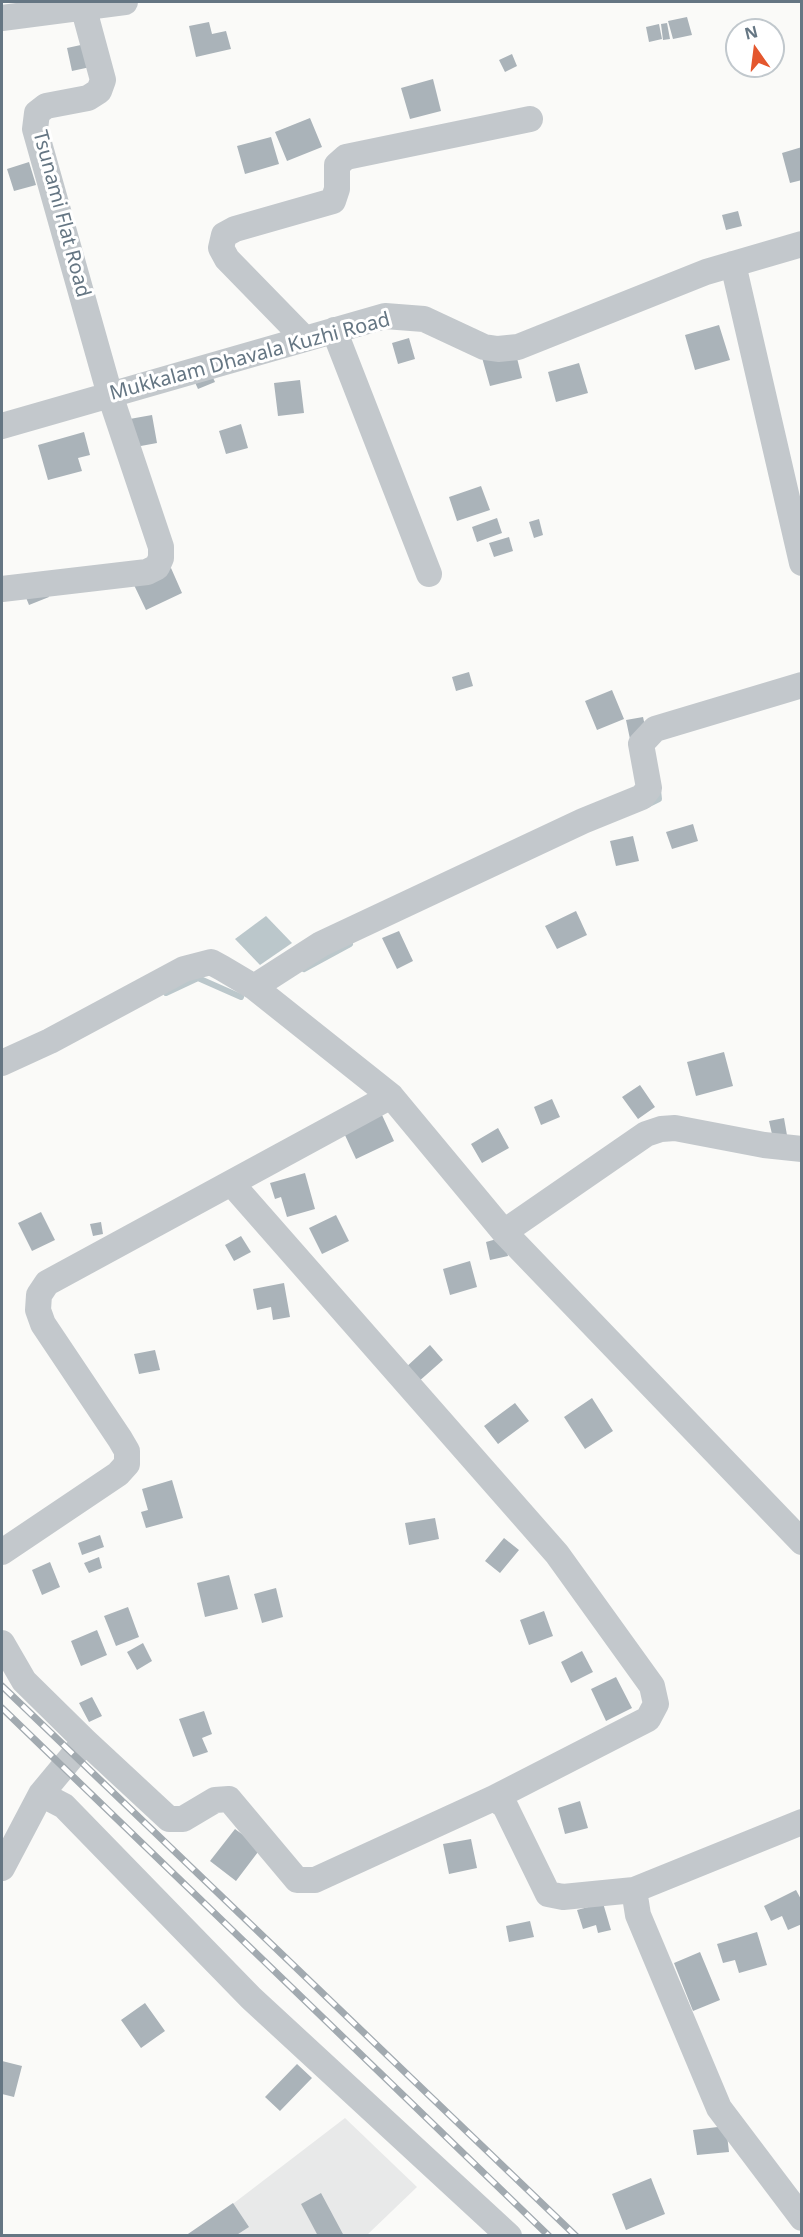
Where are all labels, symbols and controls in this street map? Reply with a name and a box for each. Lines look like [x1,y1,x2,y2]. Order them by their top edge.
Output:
north arrow [725,18,785,78]
text: N [742,20,760,45]
street label: Tsunami Flat Road [27,128,95,300]
street label: Mukkalam Dhavala Kuzhi Road [107,308,393,406]

